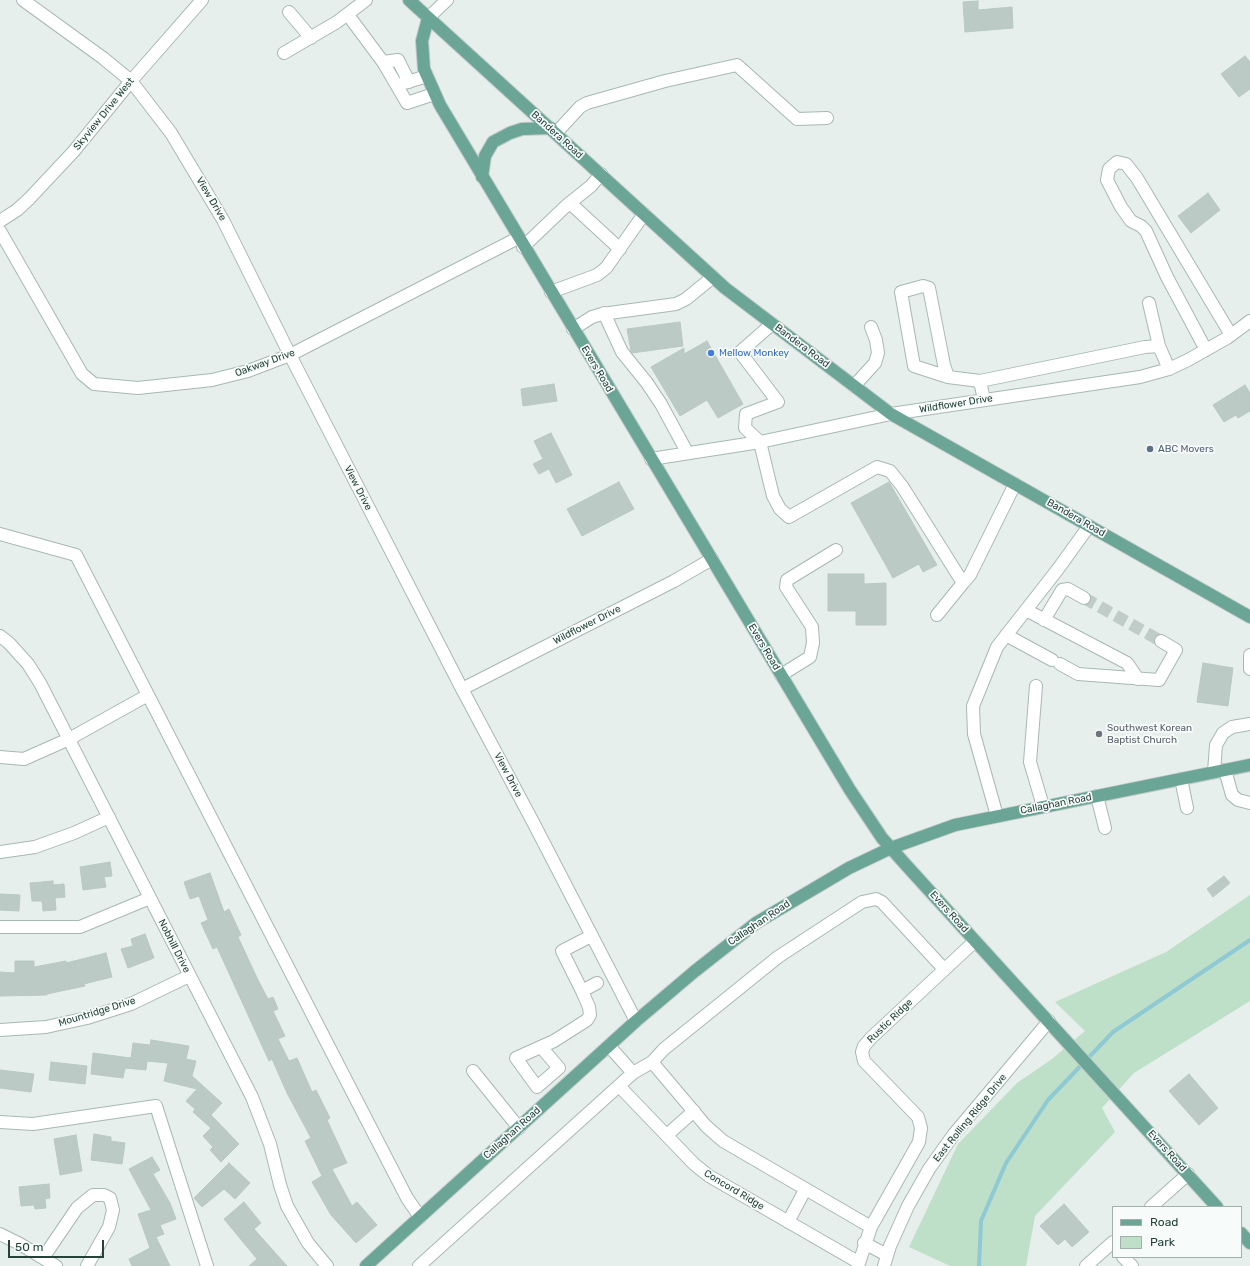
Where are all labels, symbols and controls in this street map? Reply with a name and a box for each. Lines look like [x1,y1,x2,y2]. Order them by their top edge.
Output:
street label: Skyview Drive West [71,75,137,153]
street label: Bandera Road [529,109,585,161]
street label: View Drive [193,175,229,223]
street label: Bandera Road [772,322,832,370]
street label: Evers Road [578,344,616,394]
street label: Oakway Drive [233,347,297,379]
place label: Mellow Monkey [719,347,789,359]
marker: Mellow Monkey [706,348,716,358]
street label: Wildflower Drive [918,392,994,416]
place label: ABC Movers [1158,443,1214,455]
marker: ABC Movers [1145,444,1155,454]
street label: View Drive [342,463,374,513]
street label: Bandera Road [1045,497,1107,539]
street label: Wildflower Drive [551,603,623,647]
street label: Evers Road [745,622,783,672]
place label: Southwest Korean Baptist Church [1107,722,1192,746]
marker: Southwest Korean Baptist Church [1094,729,1104,739]
street label: View Drive [491,751,525,799]
street label: Callaghan Road [1019,791,1093,817]
street label: Evers Road [927,889,971,935]
street label: Callaghan Road [726,898,792,948]
street label: Nobhill Drive [155,917,193,975]
street label: Mountridge Drive [57,995,137,1029]
street label: Rustic Ridge [865,996,915,1046]
street label: East Rolling Ridge Drive [931,1071,1009,1165]
street label: Callaghan Road [481,1104,543,1162]
street label: Evers Road [1145,1128,1189,1174]
street label: Concord Ridge [702,1167,766,1213]
legend [1112,1206,1242,1258]
text: Road [1150,1215,1178,1229]
scale bar [10,1232,106,1258]
text: Park [1150,1235,1175,1249]
text: 50 m [15,1240,43,1254]

